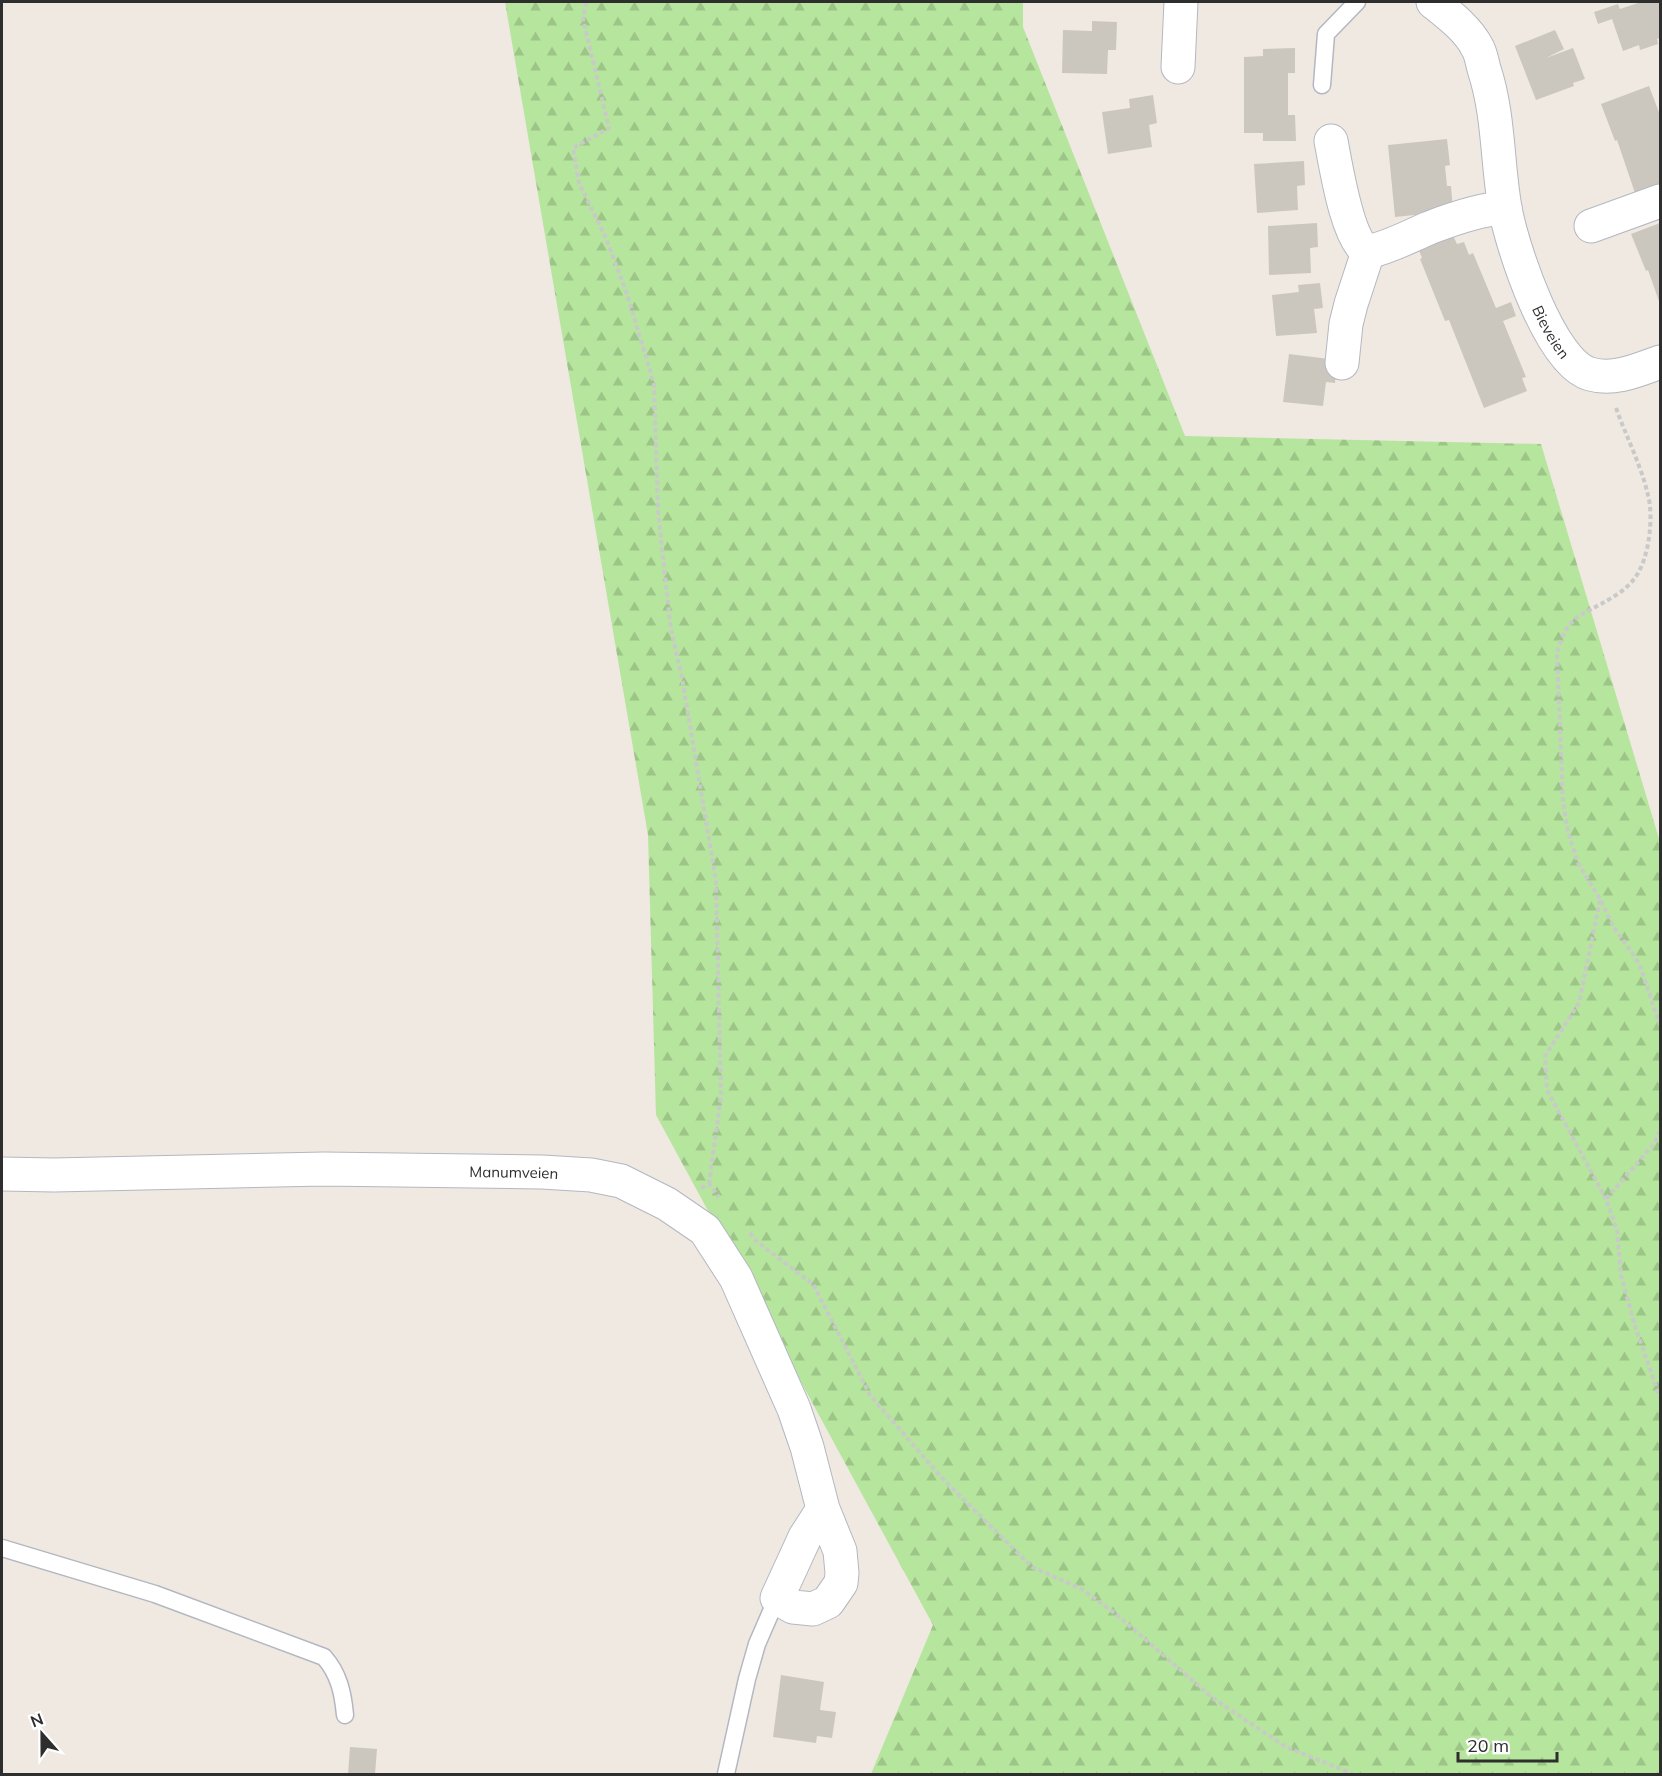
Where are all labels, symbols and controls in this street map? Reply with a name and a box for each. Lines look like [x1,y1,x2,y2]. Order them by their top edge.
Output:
street label: Bieveien [1529,302,1574,362]
street label: Manumveien [469,1162,559,1182]
north arrow [12,1704,72,1764]
text: N [27,1708,46,1731]
scale bar [1458,1725,1557,1763]
text: 20 m [1467,1734,1509,1757]

